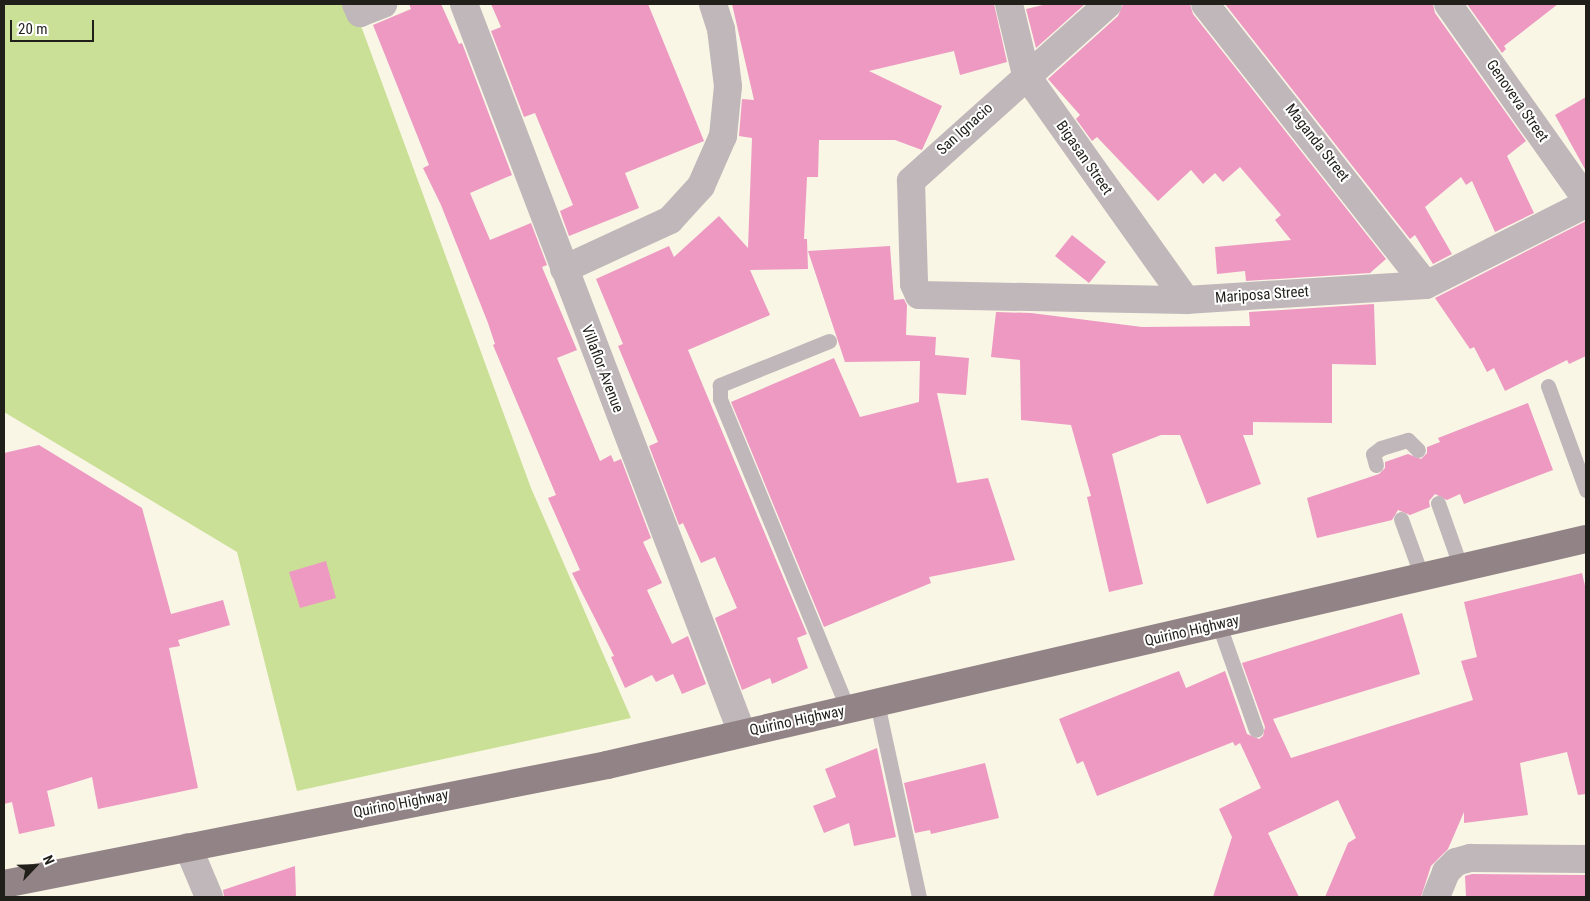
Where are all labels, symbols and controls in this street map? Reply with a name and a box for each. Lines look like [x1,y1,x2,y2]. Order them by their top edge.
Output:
scale bar [12,10,96,42]
text: 20 m [18,20,48,38]
street label: Genoveva Street [1482,57,1552,145]
street label: San Ignacio [933,99,997,159]
street label: Maganda Street [1281,101,1353,185]
street label: Bigasan Street [1052,118,1116,198]
street label: Mariposa Street [1214,283,1310,307]
street label: Villaflor Avenue [577,323,627,415]
street label: Quirino Highway [1143,611,1241,651]
street label: Quirino Highway [748,702,846,740]
street label: Quirino Highway [352,786,450,822]
north arrow [10,841,60,891]
text: N [40,853,58,867]

